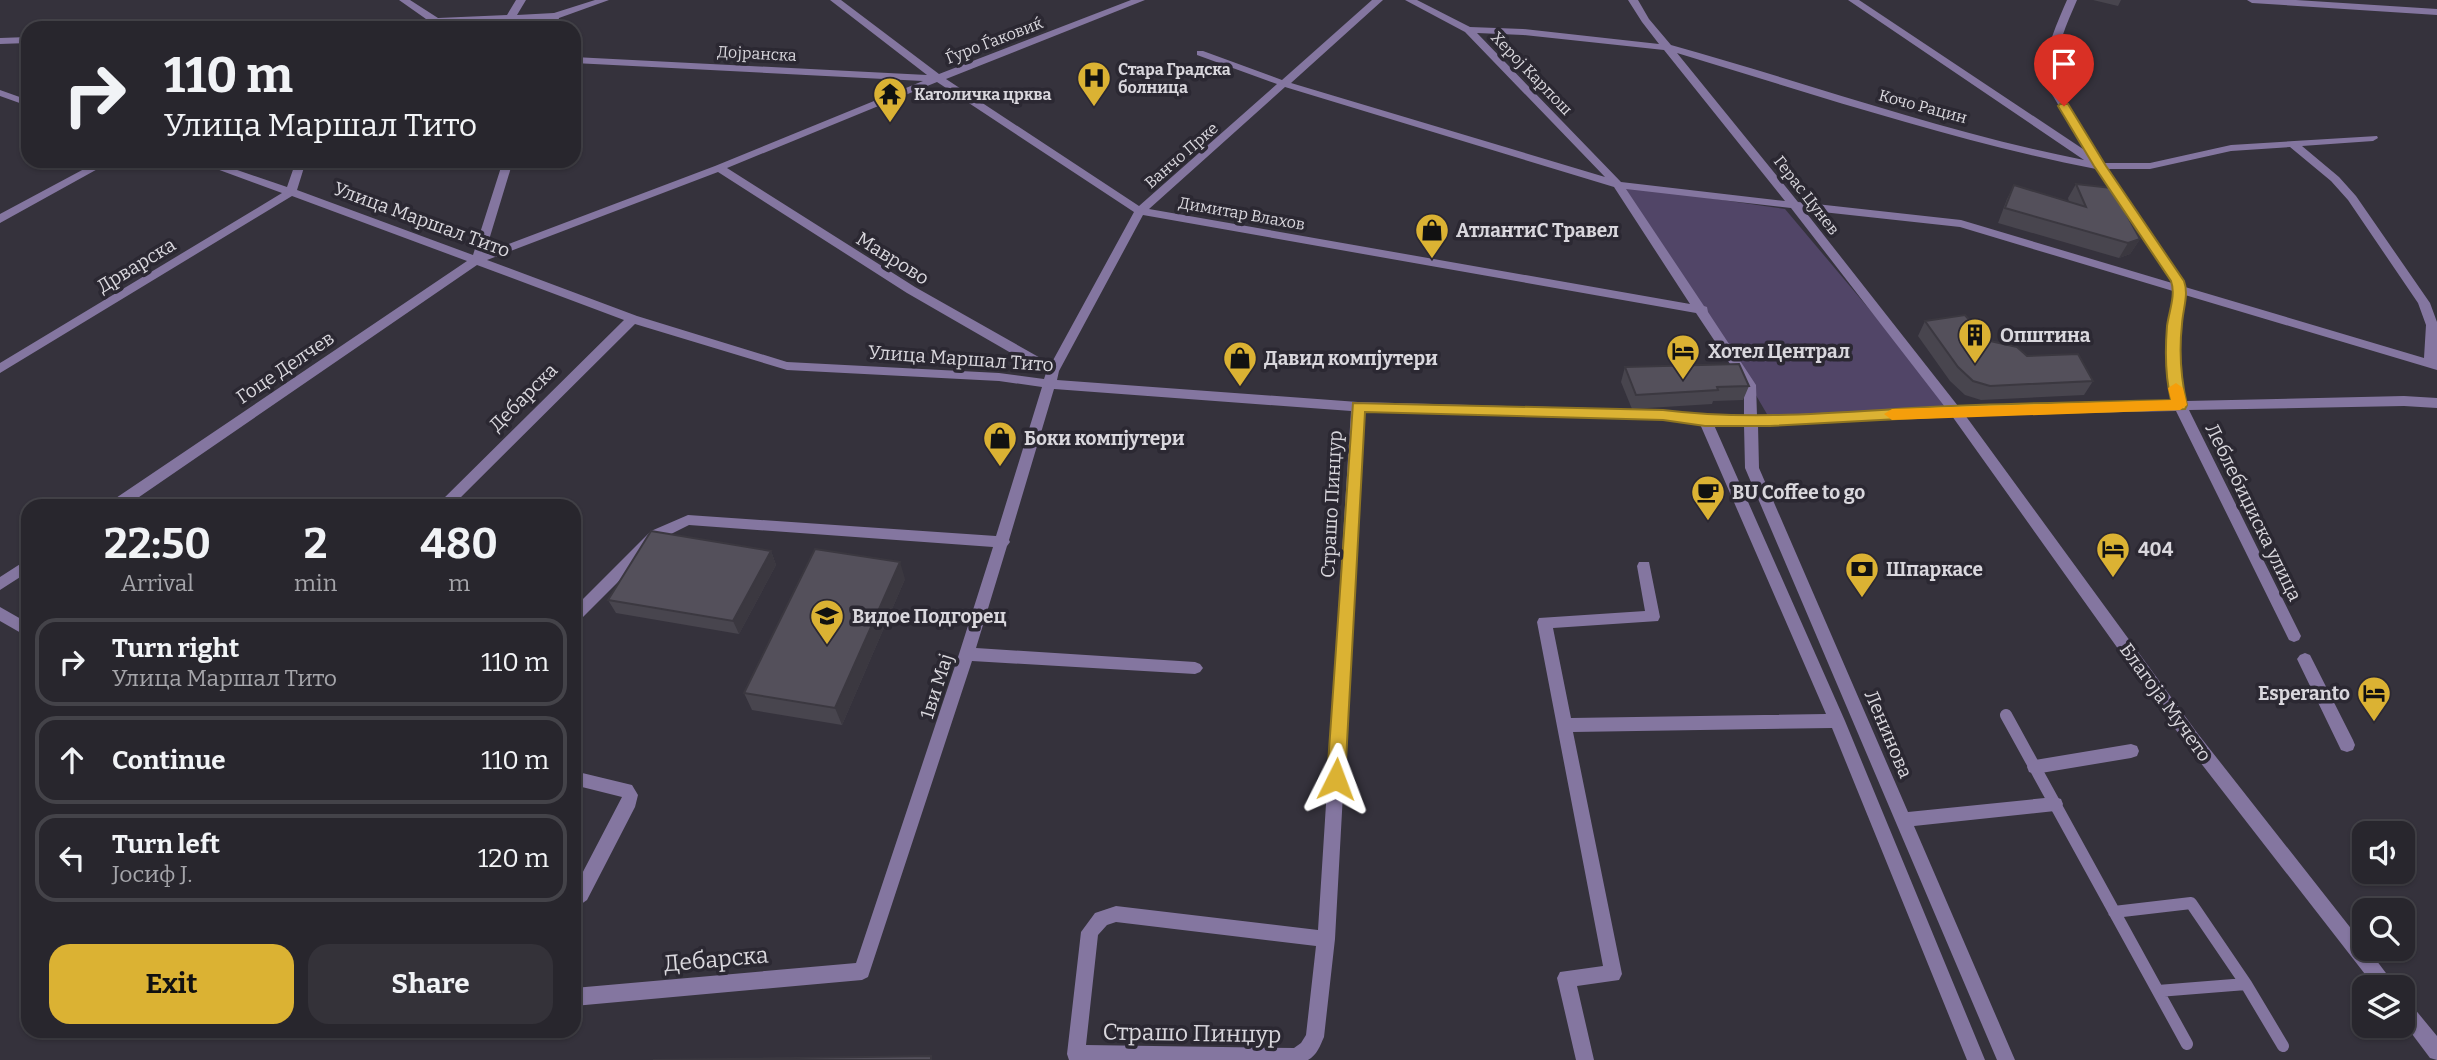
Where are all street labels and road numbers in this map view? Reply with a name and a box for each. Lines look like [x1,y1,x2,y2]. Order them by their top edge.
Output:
street label: Ѓуро Ѓаковиќ [943,12,1046,68]
street label: Херој Карпош [1487,28,1576,119]
street label: Дојранска [717,42,797,65]
street label: Кочо Рацин [1877,86,1969,127]
street label: Ванчо Прке [1141,118,1222,192]
street label: Герас Цунев [1770,152,1843,239]
street label: Улица Маршал Тито [331,177,513,262]
street label: Димитар Влахов [1177,193,1307,234]
street label: Маврово [852,227,933,290]
street label: Дрварска [93,233,180,298]
street label: Гоце Делчев [232,326,339,409]
street label: Улица Маршал Тито [867,341,1055,376]
street label: Дебарска [485,358,563,436]
street label: Леблебиџиска улица [2200,420,2307,605]
street label: Страшо Пинџур [1316,430,1347,578]
street label: Благоја Мучето [2115,639,2216,766]
street label: 1ви Мај [915,651,958,722]
street label: Ленинова [1860,687,1918,782]
street label: Дебарска [663,940,770,978]
street label: Страшо Пинџур [1102,1017,1282,1049]

